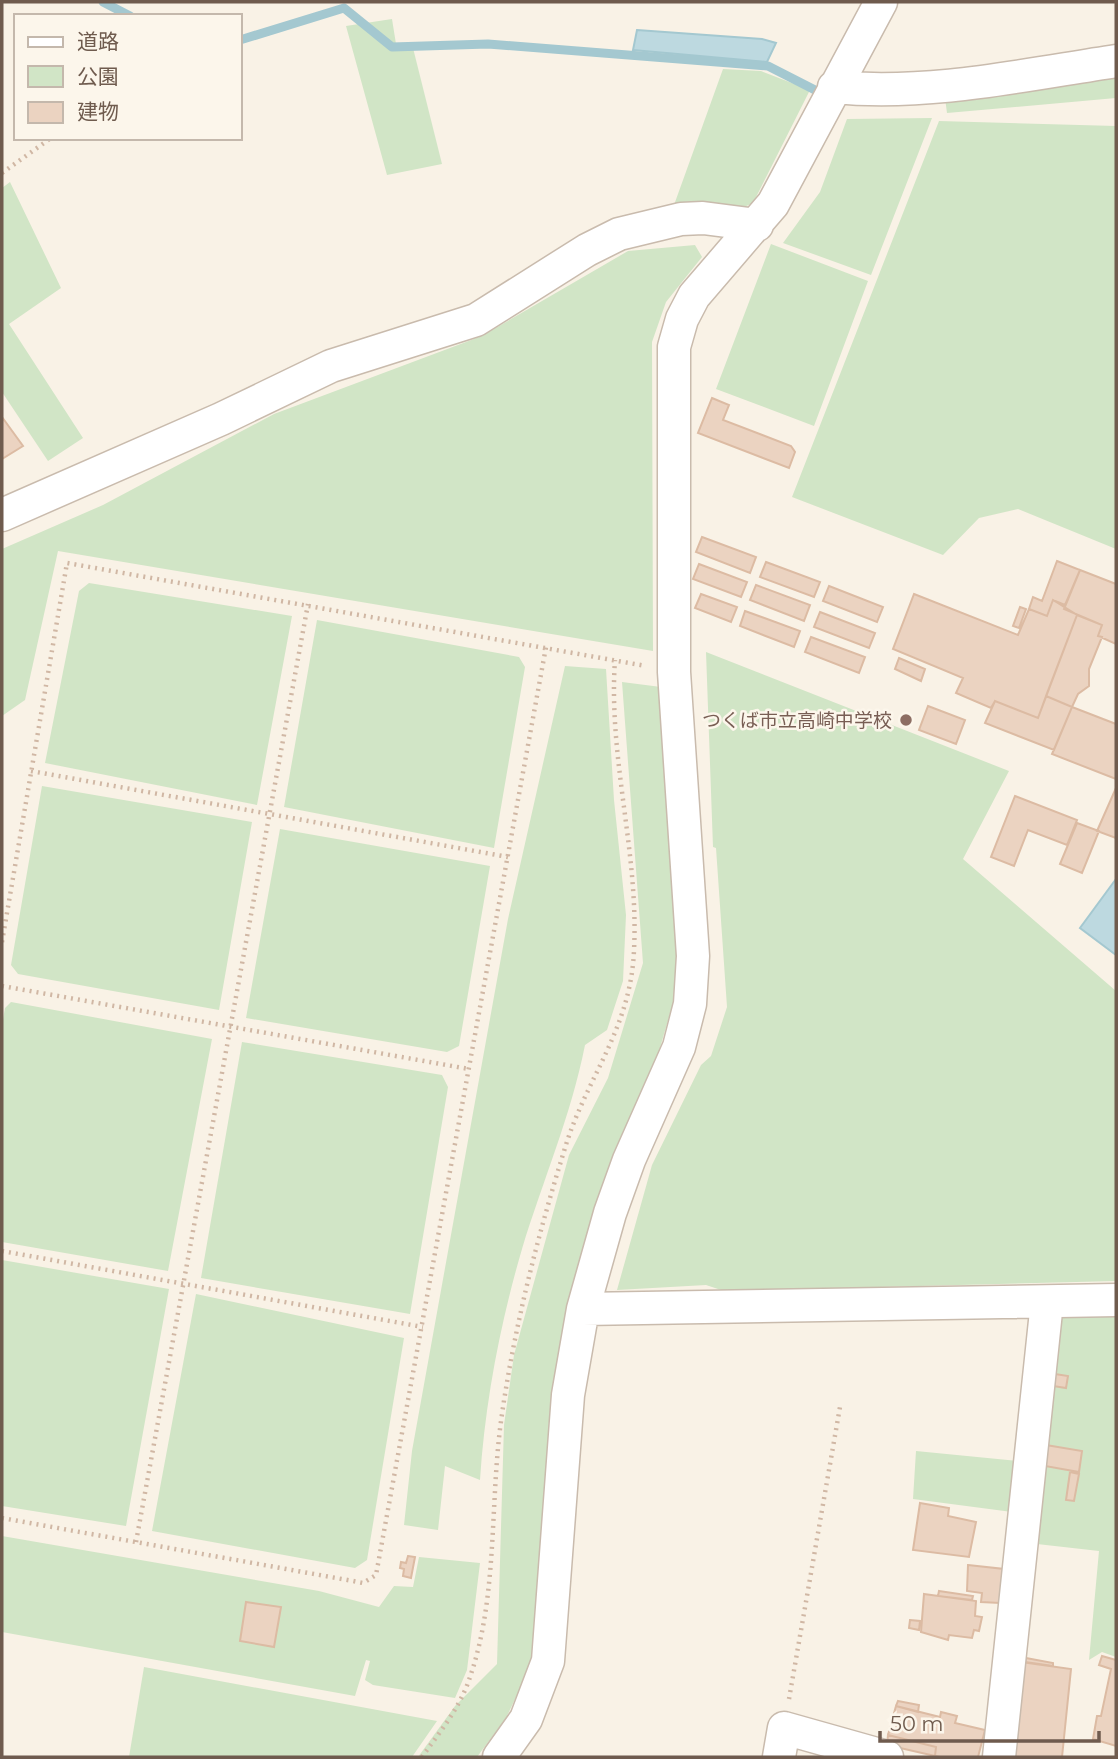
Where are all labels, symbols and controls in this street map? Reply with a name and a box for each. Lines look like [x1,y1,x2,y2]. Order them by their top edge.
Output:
legend [14,14,242,140]
text: 道路 [77,29,119,54]
text: 公園 [77,64,119,89]
text: 建物 [77,99,119,124]
place label: つくば市立高崎中学校 [702,709,892,732]
marker: つくば市立高崎中学校 [898,712,914,728]
scale bar [880,1700,1099,1744]
text: 50 m [890,1711,944,1736]

